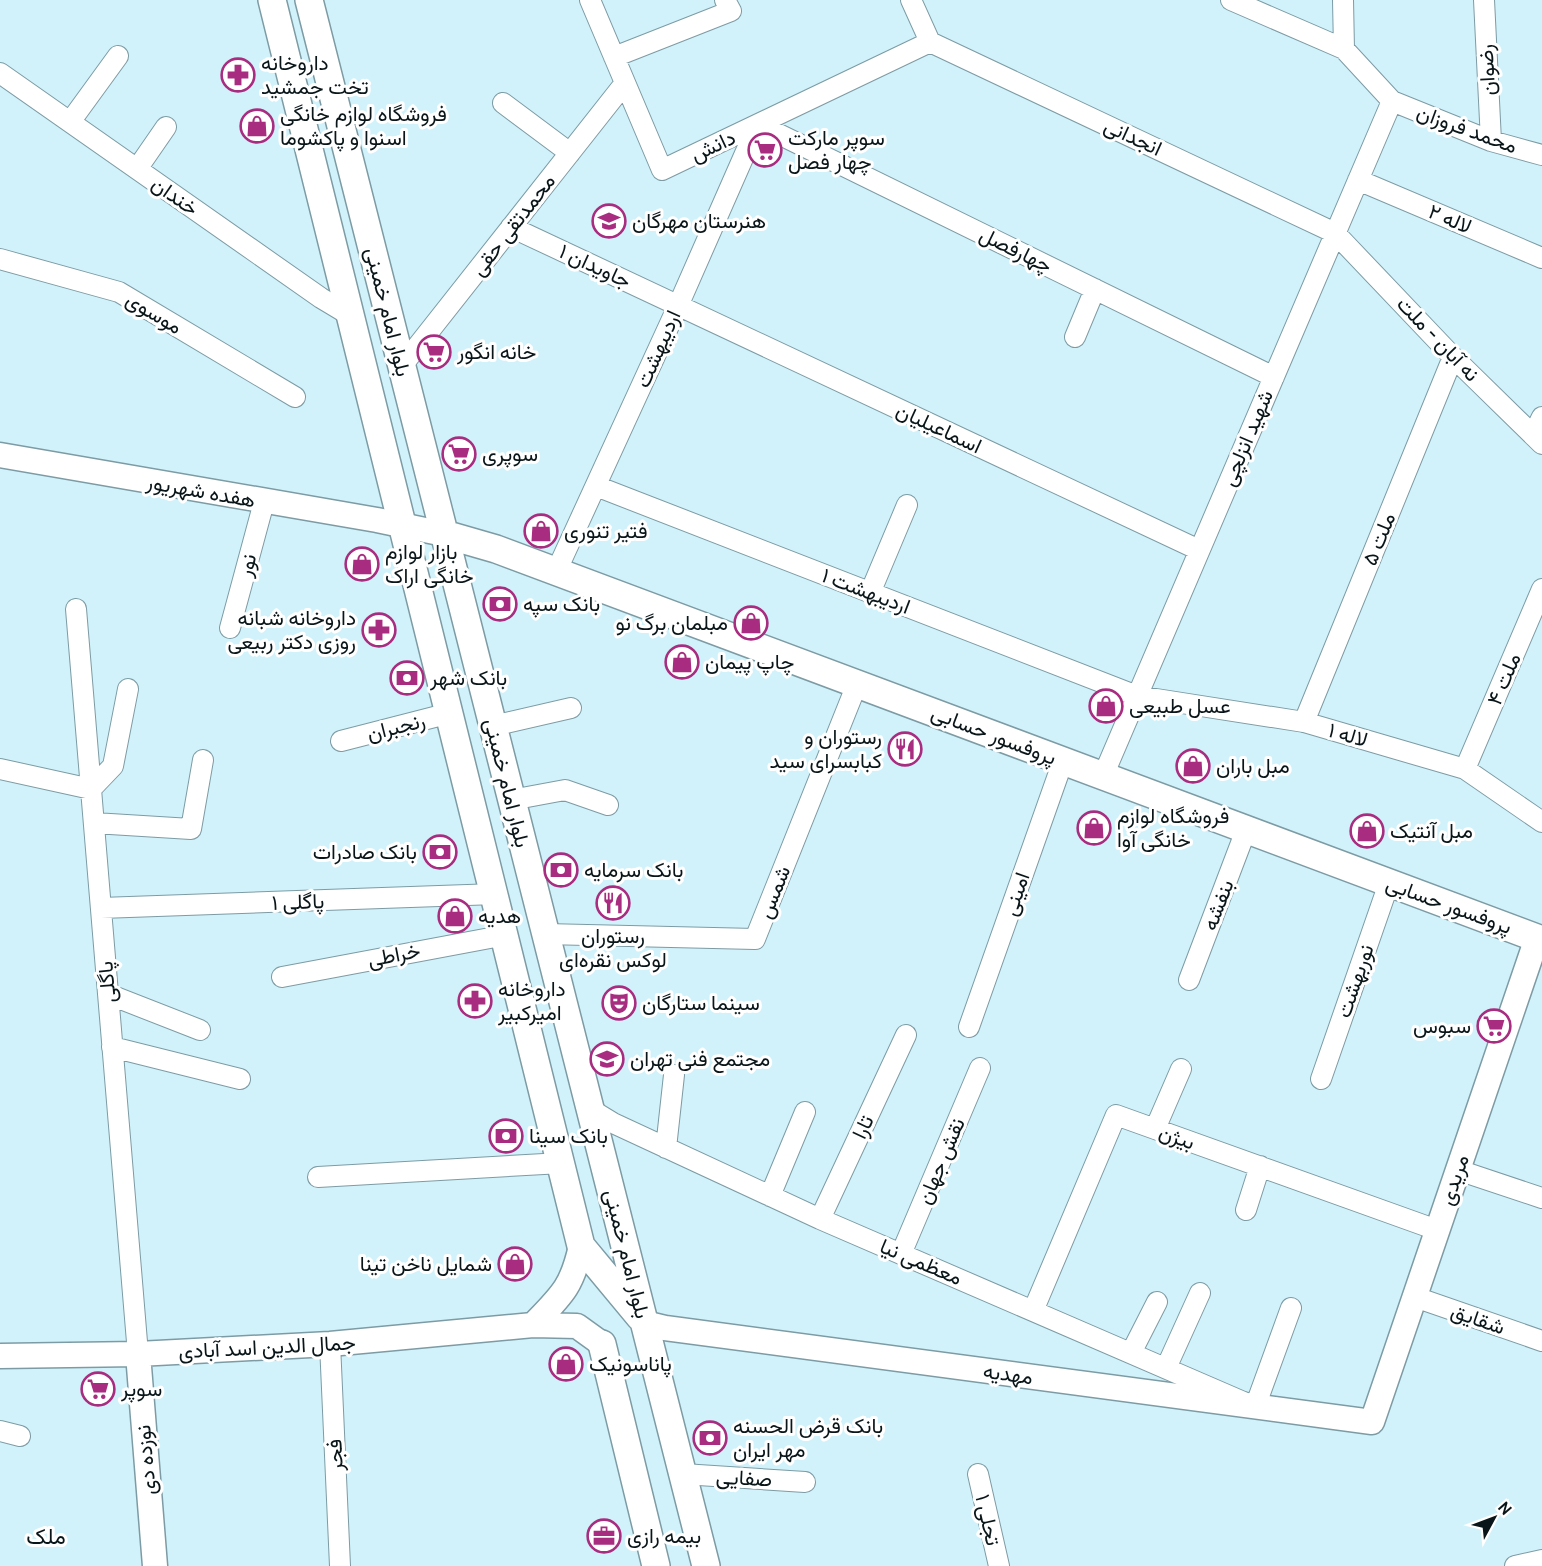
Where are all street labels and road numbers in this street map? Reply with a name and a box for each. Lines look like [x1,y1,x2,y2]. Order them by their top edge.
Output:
street label: رضوان [1473,44,1501,96]
street label: محمد فروزان [1413,99,1521,159]
street label: انجدانی [1100,112,1166,161]
street label: دانش [686,124,739,167]
street label: محمدتقی حقی [465,169,560,281]
street label: خندان [147,171,204,221]
street label: لاله ۲ [1425,198,1476,239]
street label: چهارفصل [975,221,1057,280]
street label: جاویدان ۱ [555,238,635,294]
street label: بلوار امام خمینی [358,245,417,380]
street label: موسوی [121,286,187,340]
street label: نه آبان - ملت [1392,291,1485,386]
street label: اردیبهشت [629,306,687,392]
street label: شهید انزلچی [1215,386,1280,490]
street label: اسماعیلیان [892,397,986,458]
street label: هفده شهریور [144,468,257,513]
street label: ملت ۵ [1357,509,1400,569]
street label: نور [231,551,262,580]
street label: اردیبهشت ۱ [818,562,914,620]
street label: ملت ۴ [1481,649,1526,709]
street label: پروفسور حسابی [927,699,1060,772]
street label: رنجبران [364,707,428,747]
street label: بلوار امام خمینی [477,716,536,851]
street label: لاله ۱ [1326,717,1371,752]
street label: شمس [752,862,795,922]
street label: امینی [996,869,1035,919]
street label: پروفسور حسابی [1382,870,1515,941]
street label: بنفشه [1196,876,1239,934]
street label: پاگلی ۱ [271,888,325,917]
street label: خراطی [366,937,422,973]
street label: نوربهشت [1330,941,1380,1021]
street label: پاگلی [92,960,123,1004]
street label: تارا [846,1111,880,1143]
street label: نقش جهان [911,1114,971,1208]
street label: بیژن [1156,1119,1198,1155]
street label: مریدی [1433,1151,1475,1209]
street label: بلوار امام خمینی [597,1187,656,1322]
street label: معظمی نیا [876,1233,966,1290]
street label: شقایق [1448,1298,1508,1339]
street label: جمال الدین اسد آبادی [178,1329,356,1364]
street label: مهدیه [981,1358,1035,1390]
street label: نوزده دی [130,1424,162,1496]
street label: فجر [321,1438,349,1473]
street label: صفایی [715,1464,773,1491]
street label: تجلی ١ [970,1492,1006,1548]

